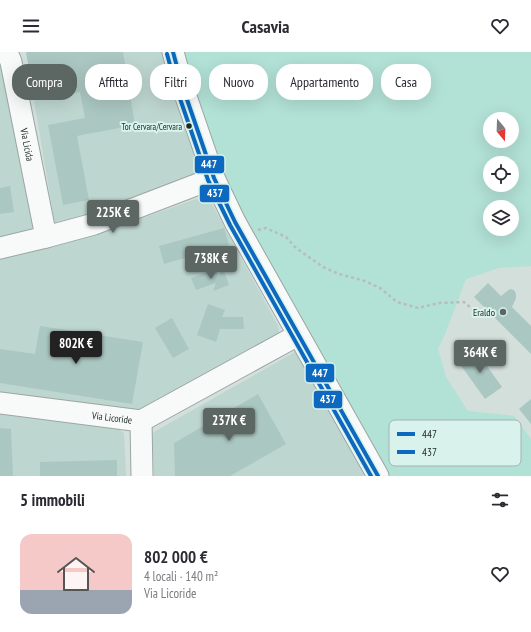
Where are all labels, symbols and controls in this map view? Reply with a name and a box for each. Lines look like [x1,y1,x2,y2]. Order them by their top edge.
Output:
icon: menu [20,15,42,37]
text: Casavia [242,15,289,38]
icon: heart [489,15,511,37]
chip: Compra [12,64,77,100]
chip: Affitta [85,64,142,100]
chip: Filtri [150,64,201,100]
chip: Nuovo [209,64,268,100]
chip: Appartamento [276,64,373,100]
chip: Casa [381,64,431,100]
north arrow [483,112,519,148]
map controls [483,112,519,236]
place label: Tor Cervara/Cervara [122,121,182,132]
marker: Tor Cervara/Cervara [184,121,194,131]
street label: Via Licida [18,126,37,162]
line badge: 447 [194,155,225,174]
button: locate [483,156,519,192]
text: 447 [201,157,217,171]
line badge: 437 [199,184,230,203]
text: 437 [207,186,223,200]
pin: 225K € [80,200,146,234]
button: layers [483,200,519,236]
text: 225K € [96,204,130,221]
pin: 738K € [178,246,244,280]
text: 738K € [194,250,228,267]
place label: Eraldo [473,306,495,319]
marker: Eraldo [498,307,508,317]
pin: 802K € [43,331,109,365]
text: 802K € [59,335,93,352]
pin: 364K € [447,340,513,374]
text: 364K € [463,344,497,361]
line badge: 447 [305,363,335,383]
text: 447 [312,366,328,380]
line badge: 437 [313,390,343,409]
text: 437 [320,392,336,406]
street label: Via Licoride [90,408,133,426]
pin: 237K € [196,408,262,442]
text: 237K € [212,412,246,429]
legend [389,420,521,466]
text: 447 [422,427,437,441]
text: 437 [422,445,437,459]
text: 5 immobili [20,489,85,511]
icon: filters [489,489,511,511]
text: 802 000 € [144,546,208,568]
icon: home [52,550,100,598]
icon: heart [489,563,511,585]
text: 4 locali · 140 m² [144,568,218,585]
text: Via Licoride [144,585,196,602]

